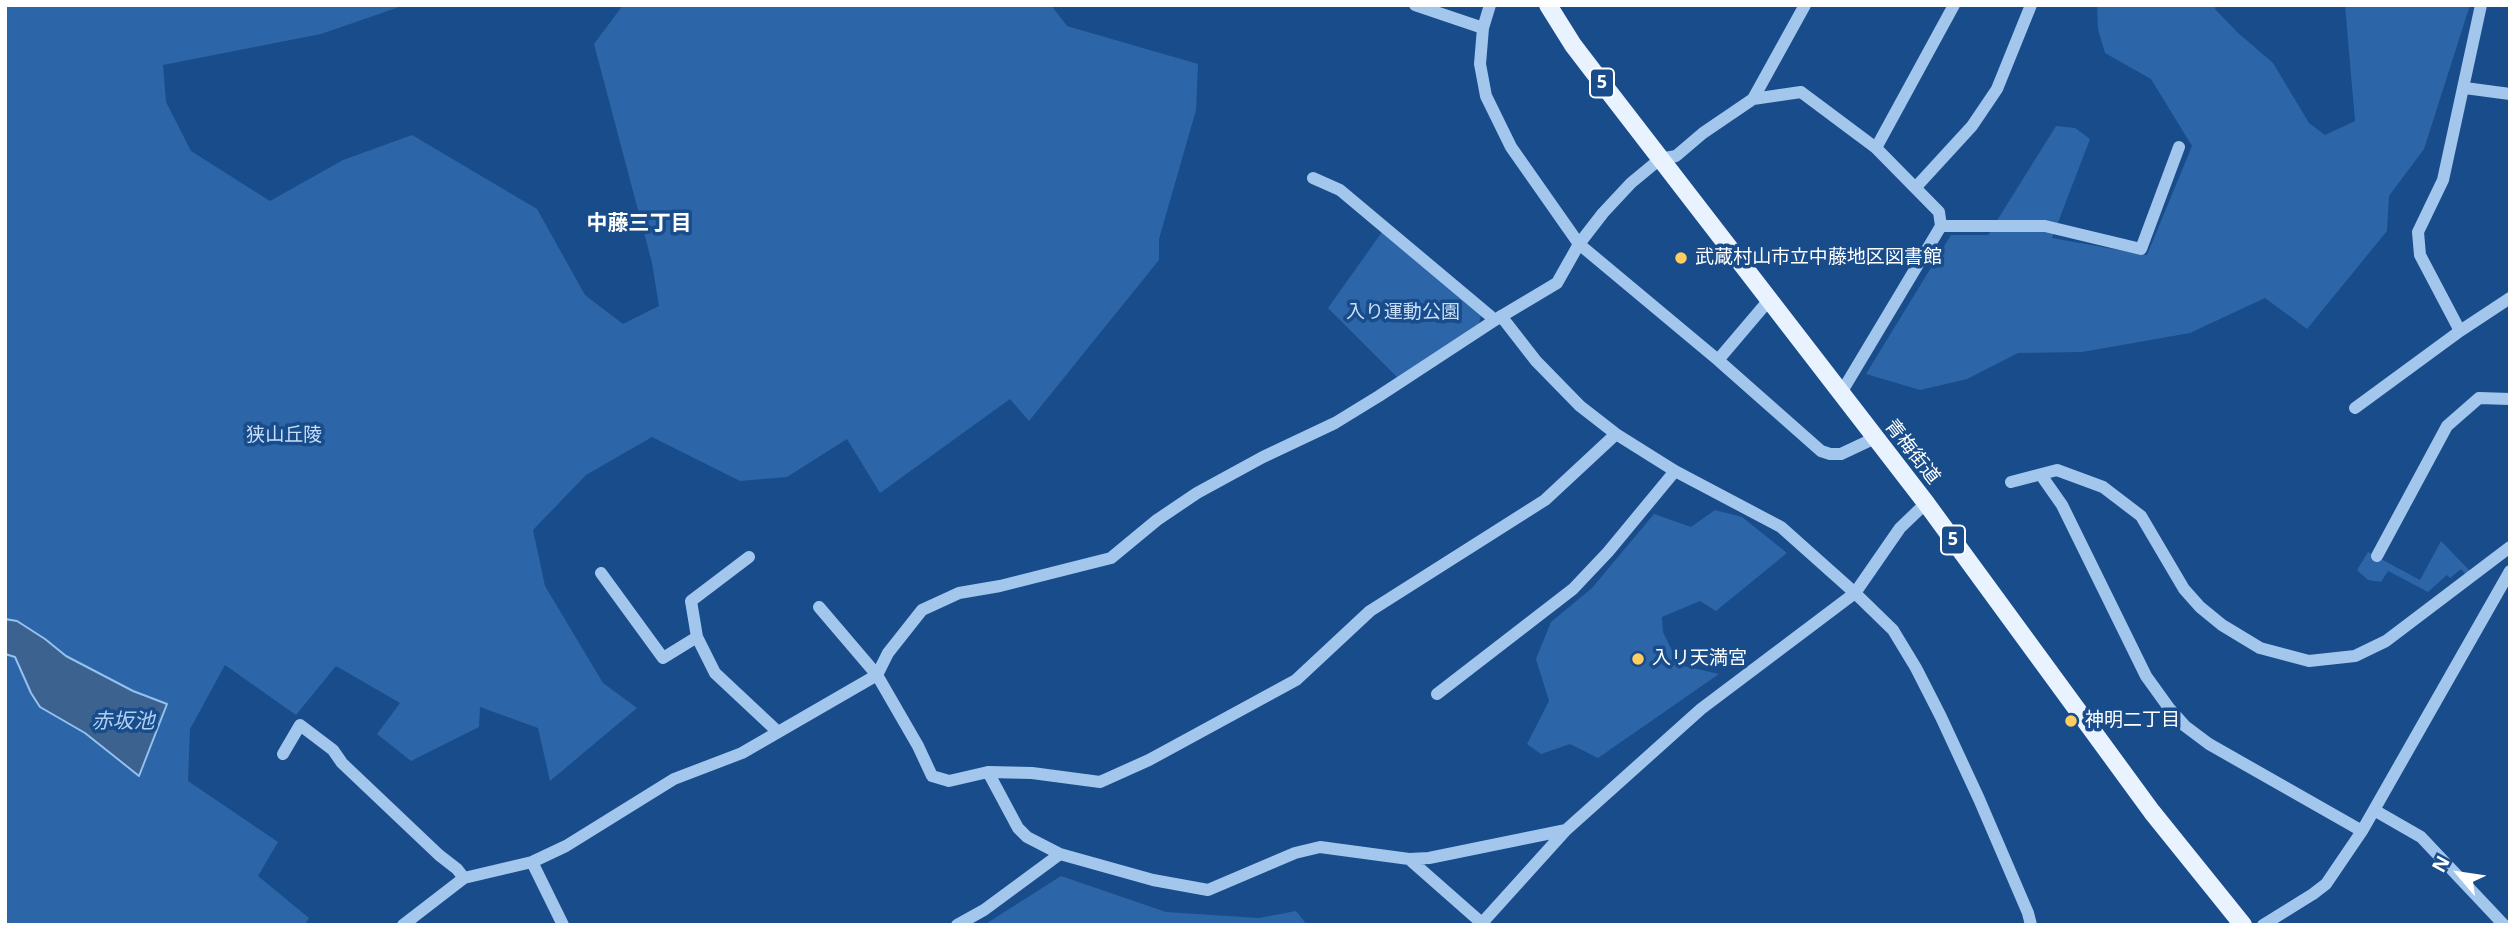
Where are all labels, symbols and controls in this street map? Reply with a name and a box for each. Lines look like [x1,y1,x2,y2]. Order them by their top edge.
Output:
road number: 5 [1590,68,1614,98]
district label: 中藤三丁目 [587,211,691,237]
place label: 武蔵村山市立中藤地区図書館 [1695,247,1942,269]
marker: 武蔵村山市立中藤地区図書館 [1673,250,1689,266]
park label: 入り運動公園 [1346,302,1460,324]
street label: 青梅街道 [1880,415,1944,489]
park label: 狭山丘陵 [246,425,322,447]
road number: 5 [1941,526,1965,554]
place label: 入リ天満宮 [1652,648,1747,670]
marker: 入リ天満宮 [1630,651,1646,667]
water label: 赤坂池 [92,709,154,735]
place label: 神明二丁目 [2085,710,2180,732]
marker: 神明二丁目 [2063,713,2079,729]
north arrow [2424,839,2494,909]
text: N [2426,851,2456,877]

